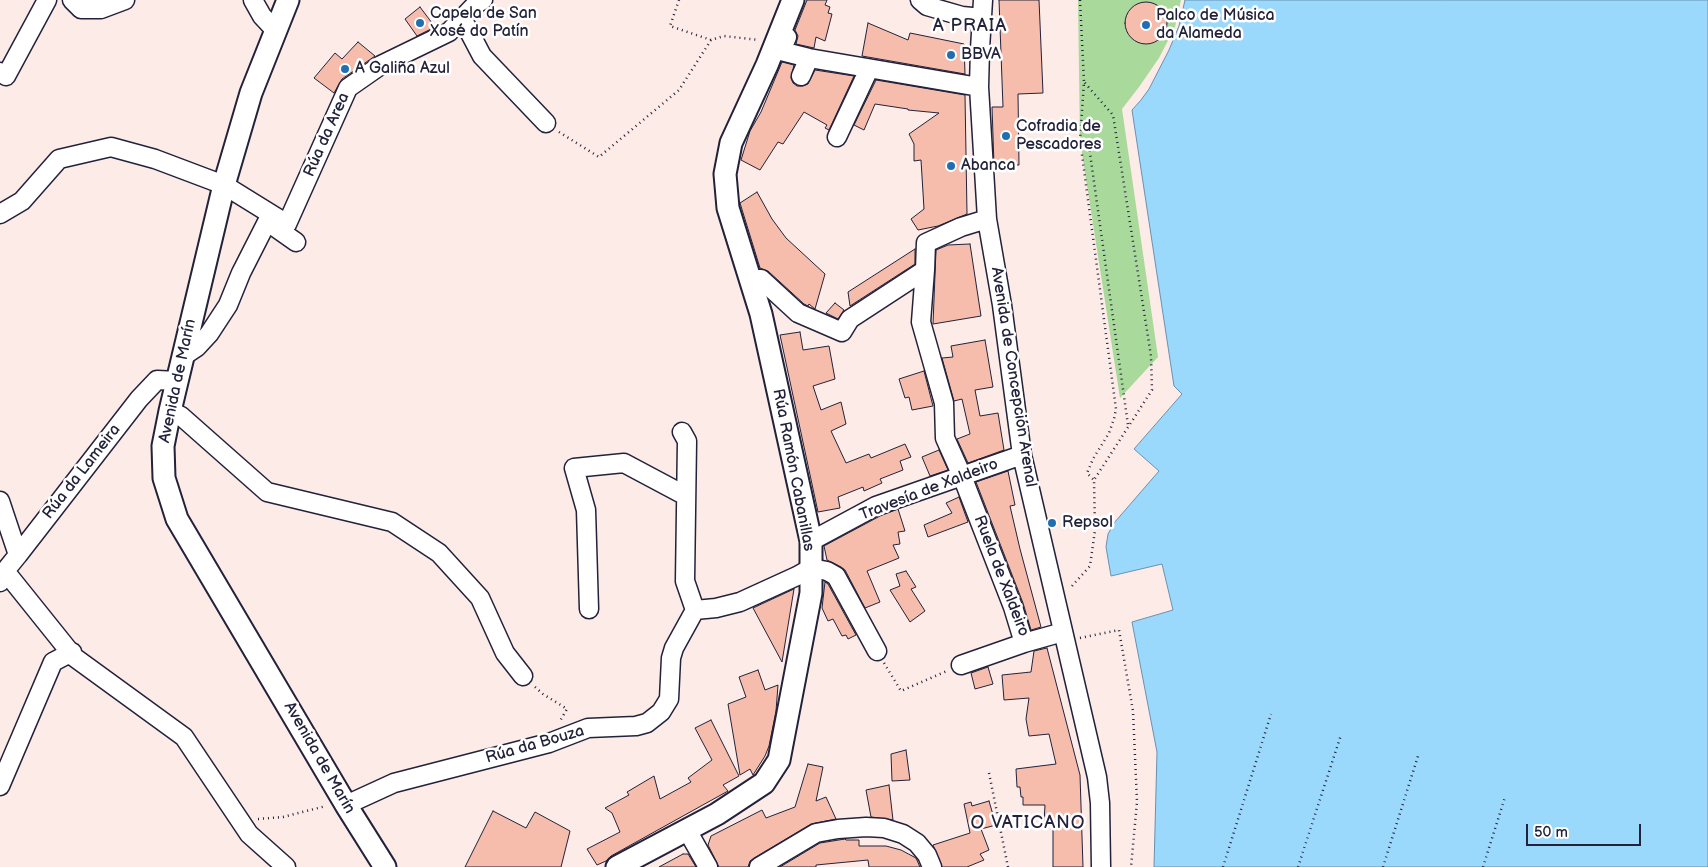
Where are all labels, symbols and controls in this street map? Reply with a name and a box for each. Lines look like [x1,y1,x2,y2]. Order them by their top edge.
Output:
place label: Capela de San Xosé do Patín [430,4,537,42]
place label: Palco de Música da Alameda [1156,6,1275,44]
district label: A PRAIA [932,15,1008,37]
marker: Capela de San Xosé do Patín [414,17,426,29]
marker: Palco de Música da Alameda [1140,19,1152,31]
place label: BBVA [961,45,1001,65]
marker: BBVA [945,49,957,61]
place label: A Galiña Azul [355,59,450,79]
marker: A Galiña Azul [339,63,351,75]
street label: Rúa da Area [300,90,354,180]
place label: Cofradia de Pescadores [1016,117,1102,155]
marker: Cofradia de Pescadores [1000,130,1012,142]
place label: Abanca [961,156,1015,176]
marker: Abanca [945,160,957,172]
street label: Avenida de Concepción Arenal [986,266,1040,488]
street label: Avenida de Marín [156,317,200,445]
street label: Rúa Ramón Cabanillas [768,387,818,553]
street label: Rúa da Lameira [39,421,125,523]
street label: Travesía de Xaldeiro [857,455,1001,525]
street label: Ruela de Xaldeiro [969,513,1033,639]
place label: Repsol [1062,513,1113,533]
marker: Repsol [1046,517,1058,529]
street label: Avenida de Marín [279,699,359,817]
street label: Rúa da Bouza [484,722,586,768]
district label: O VATICANO [969,812,1087,834]
scale bar [1528,814,1643,846]
text: 50 m [1534,823,1568,842]

